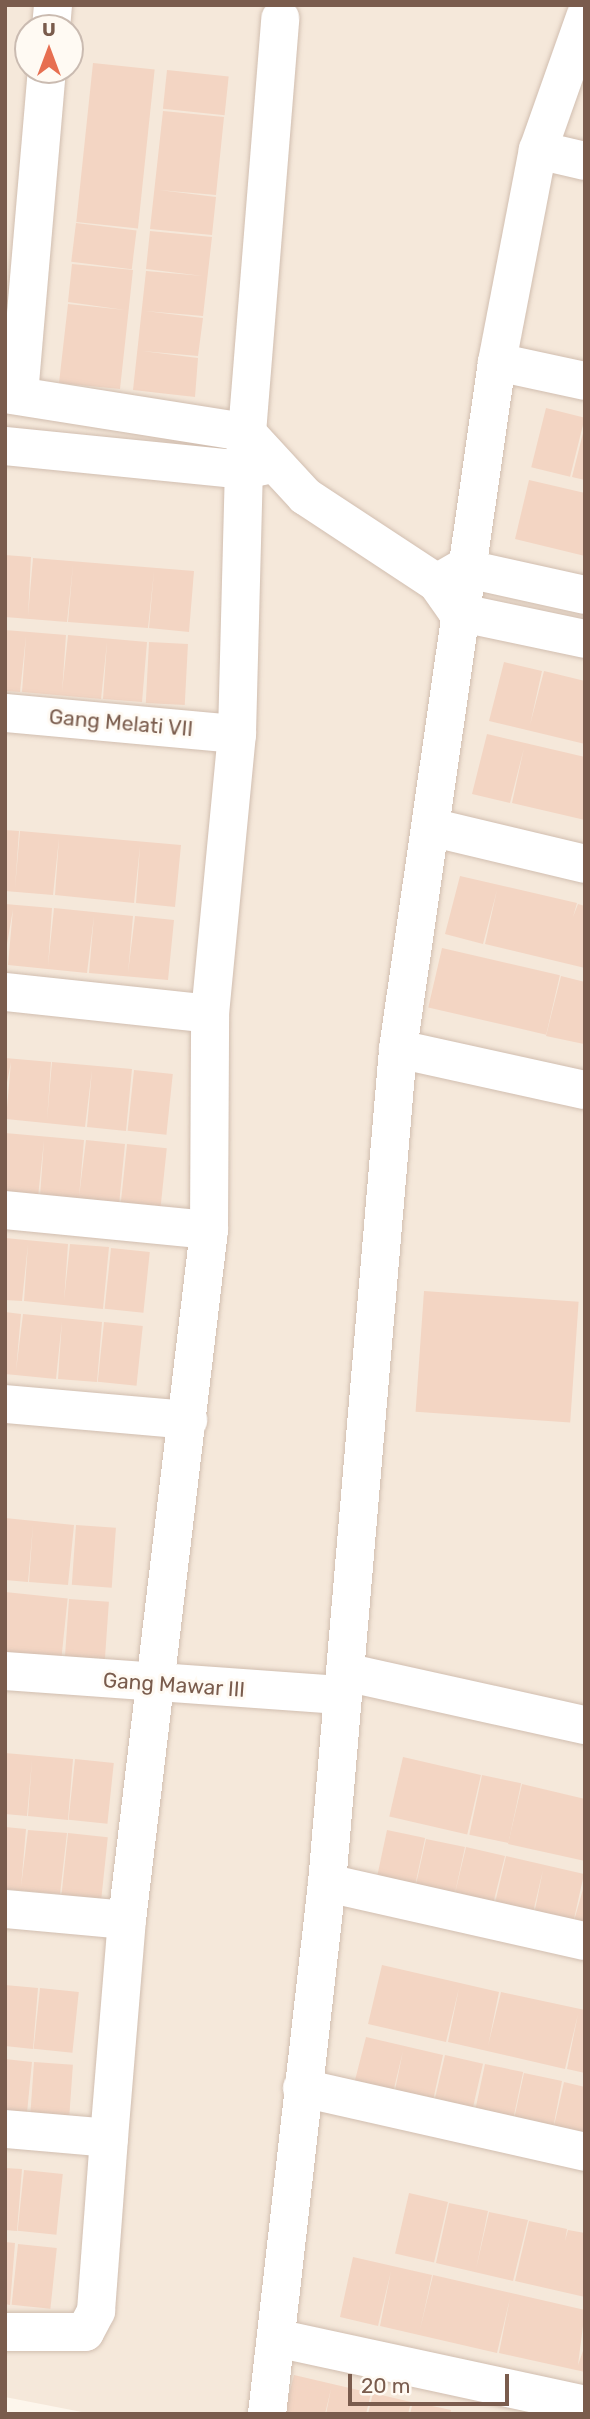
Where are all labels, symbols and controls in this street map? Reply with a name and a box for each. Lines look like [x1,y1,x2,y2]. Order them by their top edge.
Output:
north arrow [14,14,84,84]
text: U [42,18,56,41]
street label: Gang Melati VII [48,704,194,742]
street label: Gang Mawar III [102,1667,246,1703]
scale bar [352,2360,513,2404]
text: 20 m [361,2373,410,2398]

